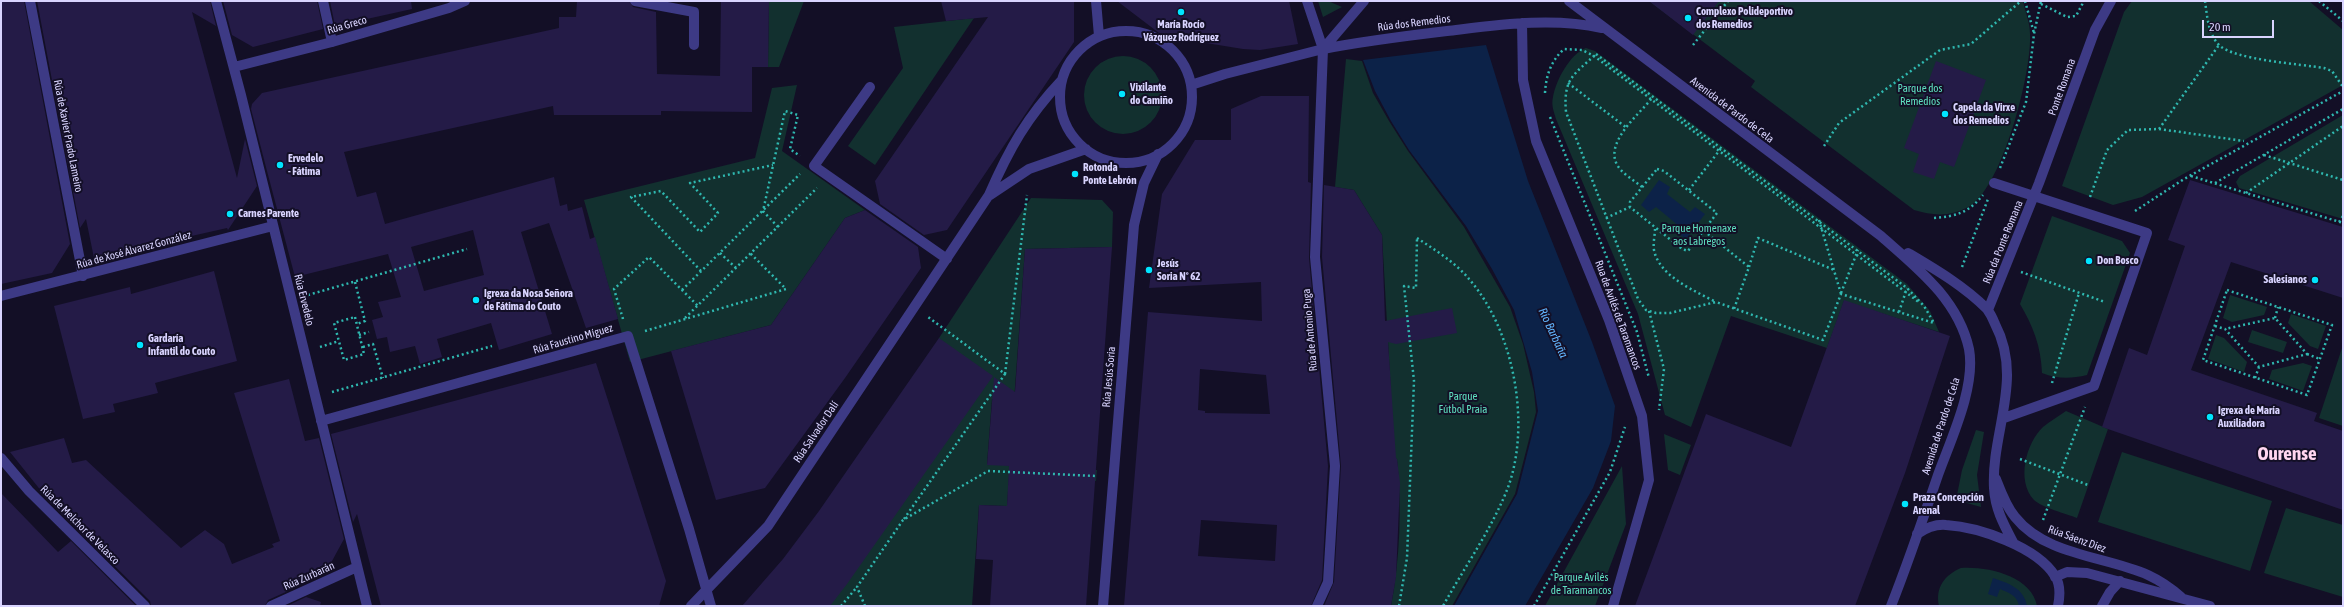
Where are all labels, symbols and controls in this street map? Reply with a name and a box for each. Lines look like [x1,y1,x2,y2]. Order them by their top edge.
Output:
place label: Complexo Polideportivo dos Remedios [1696,5,1793,31]
marker: María Rocío Vázquez Rodríguez [1176,7,1186,17]
street label: Rúa dos Remedios [1377,12,1451,34]
scale bar [2204,12,2276,38]
street label: Rúa Greco [326,13,368,37]
marker: Complexo Polideportivo dos Remedios [1683,13,1693,23]
place label: María Rocío Vázquez Rodríguez [1143,18,1219,44]
text: 20 m [2209,20,2231,34]
street label: Ponte Romana [2046,57,2078,117]
street label: Avenida de Pardo de Cela [1688,74,1776,146]
street label: Rúa de Xavier Prado Lameiro [51,78,85,194]
place label: Vixilante do Camiño [1130,81,1173,107]
park label: Parque dos Remedios [1898,82,1942,108]
marker: Vixilante do Camiño [1117,89,1127,99]
place label: Capela da Virxe dos Remedios [1953,101,2015,127]
marker: Capela da Virxe dos Remedios [1940,109,1950,119]
place label: Ervedelo - Fátima [288,152,323,178]
marker: Ervedelo - Fátima [275,160,285,170]
place label: Rotonda Ponte Lebrón [1083,161,1137,187]
marker: Rotonda Ponte Lebrón [1070,169,1080,179]
street label: Rúa da Ponte Romana [1980,198,2026,286]
place label: Carnes Parente [238,207,299,221]
marker: Carnes Parente [225,209,235,219]
park label: Parque Homenaxe aos Labregos [1662,222,1736,248]
street label: Rúa de Xosé Álvarez González [75,228,193,272]
place label: Don Bosco [2097,254,2139,268]
marker: Don Bosco [2084,256,2094,266]
place label: Jesús Soria Nº 62 [1157,257,1200,283]
street label: Rua de Avilés de Taramancos [1592,259,1644,371]
marker: Jesús Soria Nº 62 [1144,265,1154,275]
street label: Rúa Ervedelo [291,273,317,327]
place label: Salesianos [2264,273,2307,287]
marker: Salesianos [2310,275,2320,285]
place label: Igrexa da Nosa Señora de Fátima do Couto [484,287,573,313]
street label: Rúa de Antonio Puga [1300,288,1320,372]
marker: Igrexa da Nosa Señora de Fátima do Couto [471,295,481,305]
water label: Río Barbaña [1535,306,1571,360]
street label: Rúa Faustino Míguez [531,321,615,357]
place label: Gardaría Infantil do Couto [148,332,215,358]
marker: Gardaría Infantil do Couto [135,340,145,350]
street label: Rúa Jesús Soria [1100,346,1118,408]
street label: Avenida de Pardo de Cela [1919,376,1963,476]
park label: Parque Fútbol Praia [1439,390,1487,416]
street label: Rúa Salvador Dalí [791,399,841,465]
place label: Igrexa de María Auxiliadora [2218,404,2280,430]
marker: Igrexa de María Auxiliadora [2205,412,2215,422]
district label: Ourense [2257,443,2317,465]
street label: Rúa de Melchor de Velasco [38,483,122,567]
place label: Praza Concepción Arenal [1913,491,1984,517]
marker: Praza Concepción Arenal [1900,499,1910,509]
street label: Rúa Sáenz Díez [2046,522,2108,556]
street label: Rúa Zurbarán [281,559,337,593]
park label: Parque Avilés de Taramancos [1551,571,1611,597]

